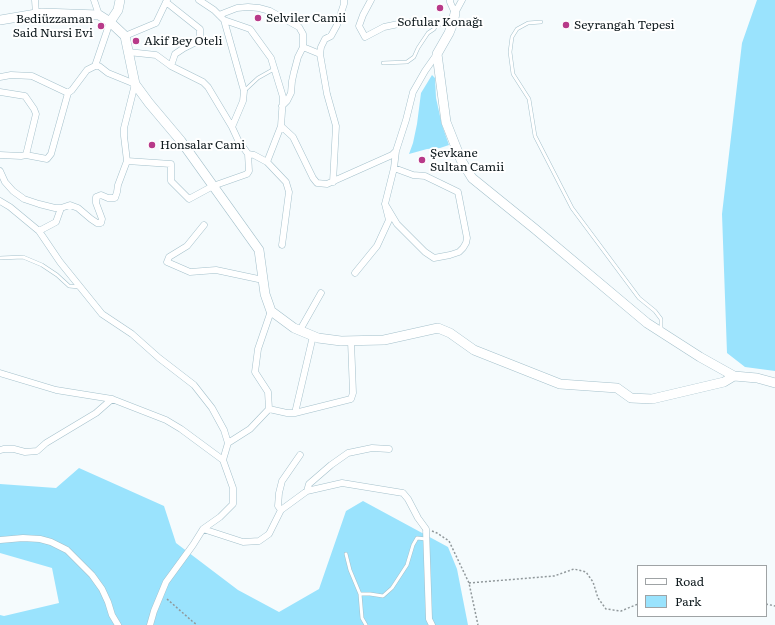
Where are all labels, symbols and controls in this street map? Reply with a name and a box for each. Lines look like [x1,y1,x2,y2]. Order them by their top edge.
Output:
marker: Sofular Konağı [435,3,445,13]
place label: Selviler Camii [266,11,346,25]
place label: Bediüzzaman Said Nursi Evi [13,12,93,40]
marker: Selviler Camii [253,13,263,23]
place label: Sofular Konağı [397,15,483,29]
place label: Seyrangah Tepesi [574,18,674,32]
marker: Seyrangah Tepesi [561,20,571,30]
marker: Bediüzzaman Said Nursi Evi [96,21,106,31]
place label: Akif Bey Oteli [144,34,222,48]
marker: Akif Bey Oteli [131,36,141,46]
place label: Honsalar Cami [160,138,245,152]
marker: Honsalar Cami [147,140,157,150]
place label: Şevkane Sultan Camii [430,146,504,174]
marker: Şevkane Sultan Camii [417,155,427,165]
legend [637,565,767,617]
text: Road [675,572,704,590]
text: Park [675,592,701,610]

